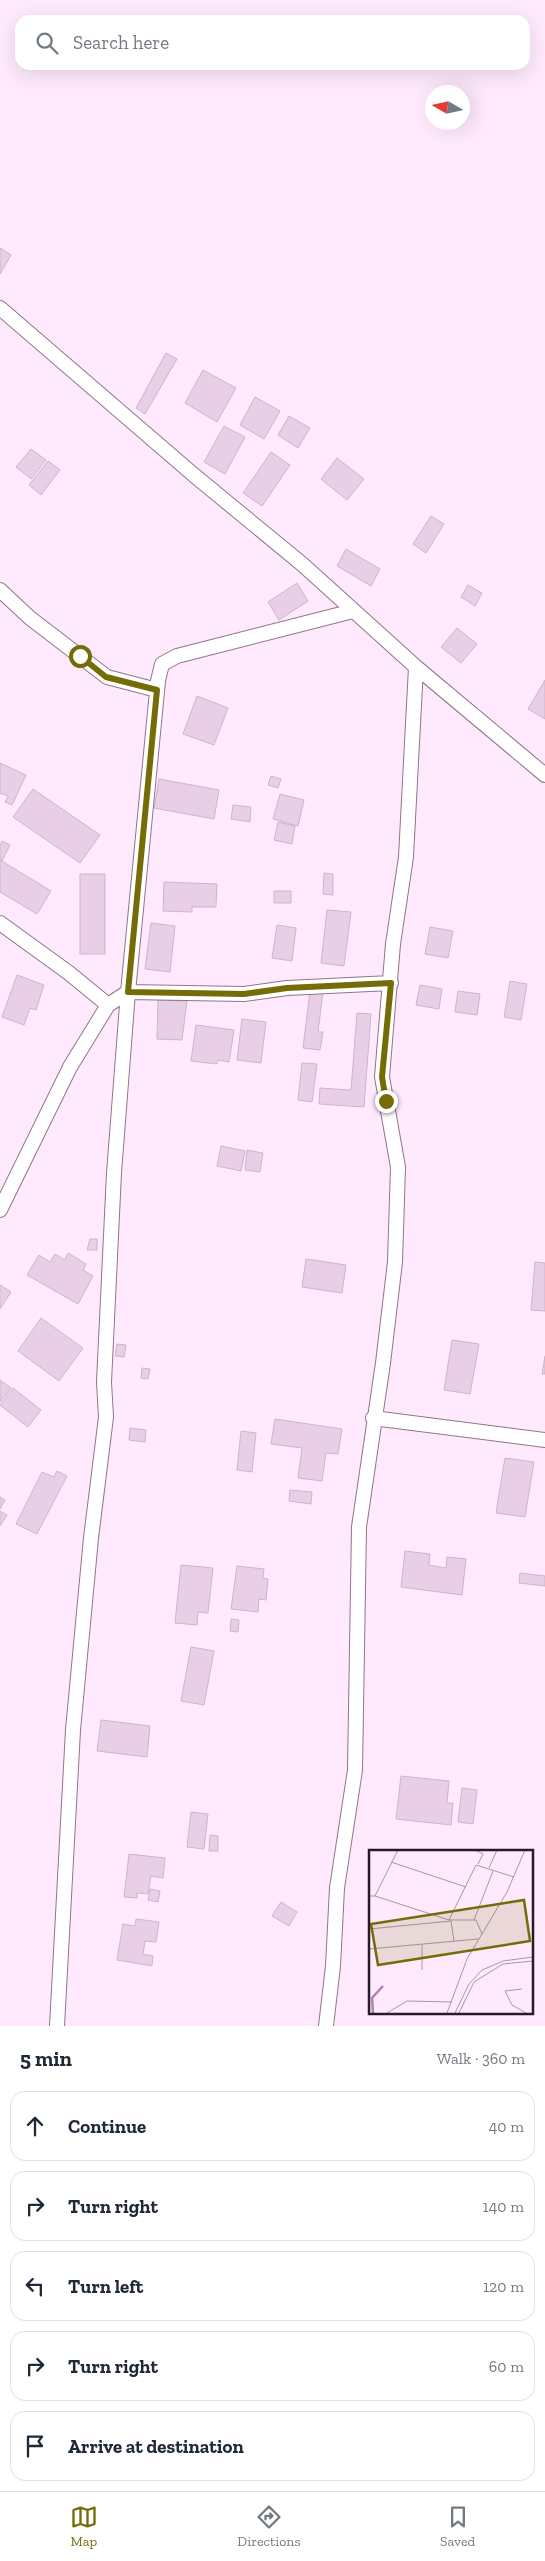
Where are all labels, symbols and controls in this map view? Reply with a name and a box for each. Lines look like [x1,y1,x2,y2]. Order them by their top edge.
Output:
search box [15,15,530,70]
icon: search [33,29,61,57]
text: Search here [73,31,169,54]
north arrow [425,85,470,130]
route start [69,645,92,668]
route end [375,1090,398,1113]
inset map [369,1850,532,2014]
text: 5 min [20,2046,72,2071]
text: Walk · 360 m [437,2049,525,2068]
icon: ahead [21,2112,49,2140]
text: Continue [68,2115,146,2138]
text: 40 m [489,2117,524,2136]
icon: right [21,2192,49,2220]
text: Turn right [68,2195,158,2218]
text: 140 m [483,2197,524,2216]
icon: left [21,2272,49,2300]
text: Turn left [68,2275,143,2298]
text: 120 m [483,2277,524,2296]
icon: right [21,2352,49,2380]
text: Turn right [68,2355,158,2378]
text: 60 m [489,2357,524,2376]
icon: arrive [21,2432,49,2460]
text: Arrive at destination [68,2435,244,2458]
tab: Map [70,2503,98,2550]
tab: Directions [237,2503,301,2550]
tab: Saved [440,2503,475,2550]

